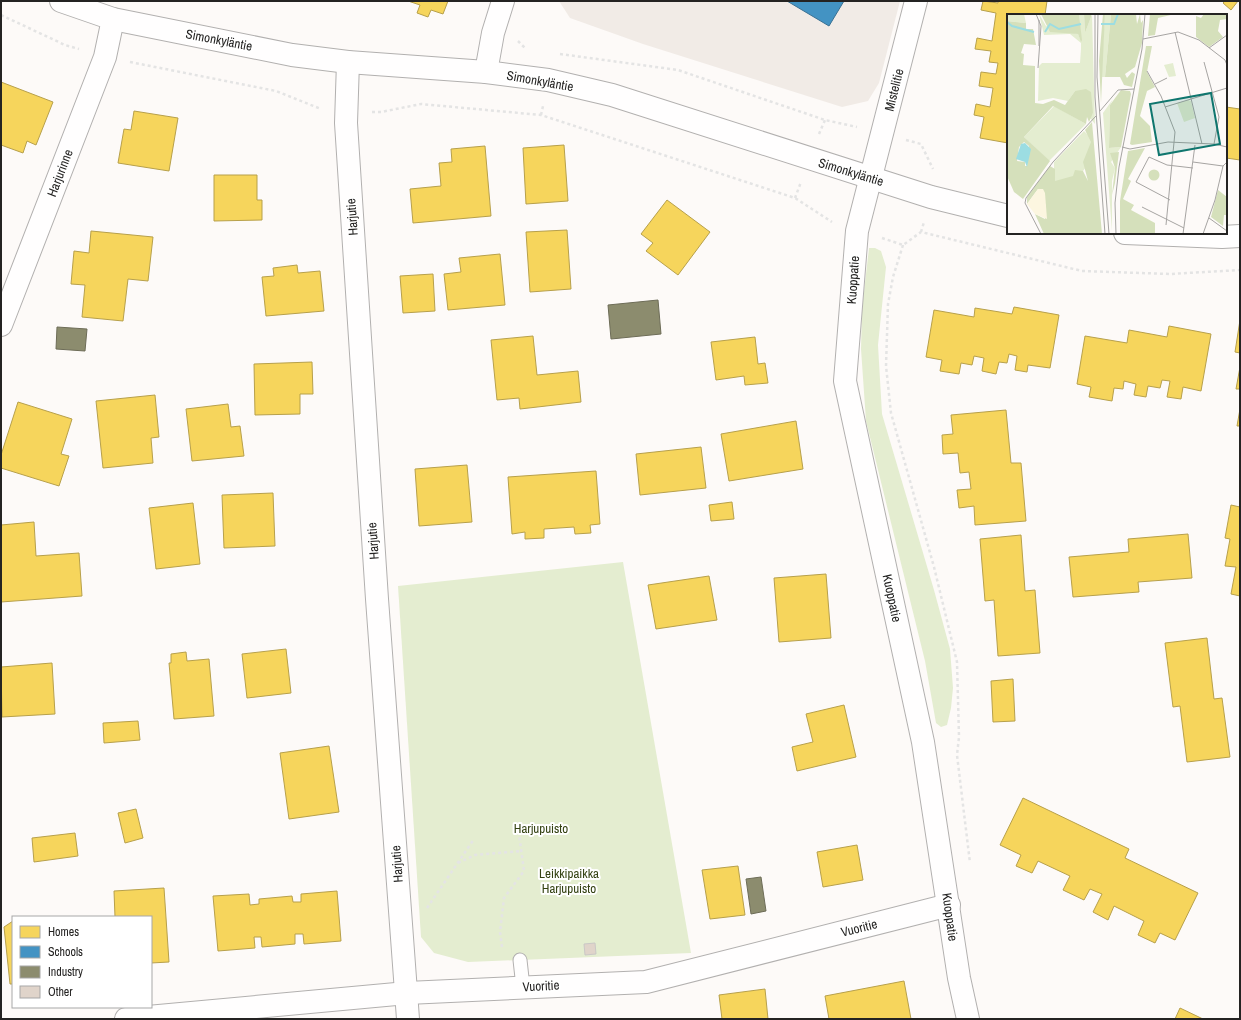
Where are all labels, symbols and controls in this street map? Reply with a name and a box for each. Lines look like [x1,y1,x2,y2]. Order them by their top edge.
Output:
inset map [1007,14,1227,234]
street label: Simonkyläntie [184,25,254,55]
street label: Simonkyläntie [505,67,575,95]
street label: Mistelitie [881,67,907,113]
street label: Harjurinne [43,147,77,199]
street label: Simonkyläntie [816,154,886,190]
street label: Harjutie [342,198,362,236]
street label: Kuoppatie [843,255,863,305]
street label: Harjutie [363,522,383,560]
street label: Kuoppatie [879,572,905,624]
park label: Harjupuisto [514,820,568,837]
street label: Harjutie [387,845,407,883]
park label: Leikkipaikka Harjupuisto [539,865,599,897]
street label: Kuoppatie [938,892,962,942]
street label: Vuoritie [839,915,879,941]
legend [12,916,152,1008]
text: Homes [48,924,79,940]
text: Schools [48,944,83,960]
text: Industry [48,964,83,980]
street label: Vuoritie [522,977,560,995]
text: Other [48,984,73,1000]

